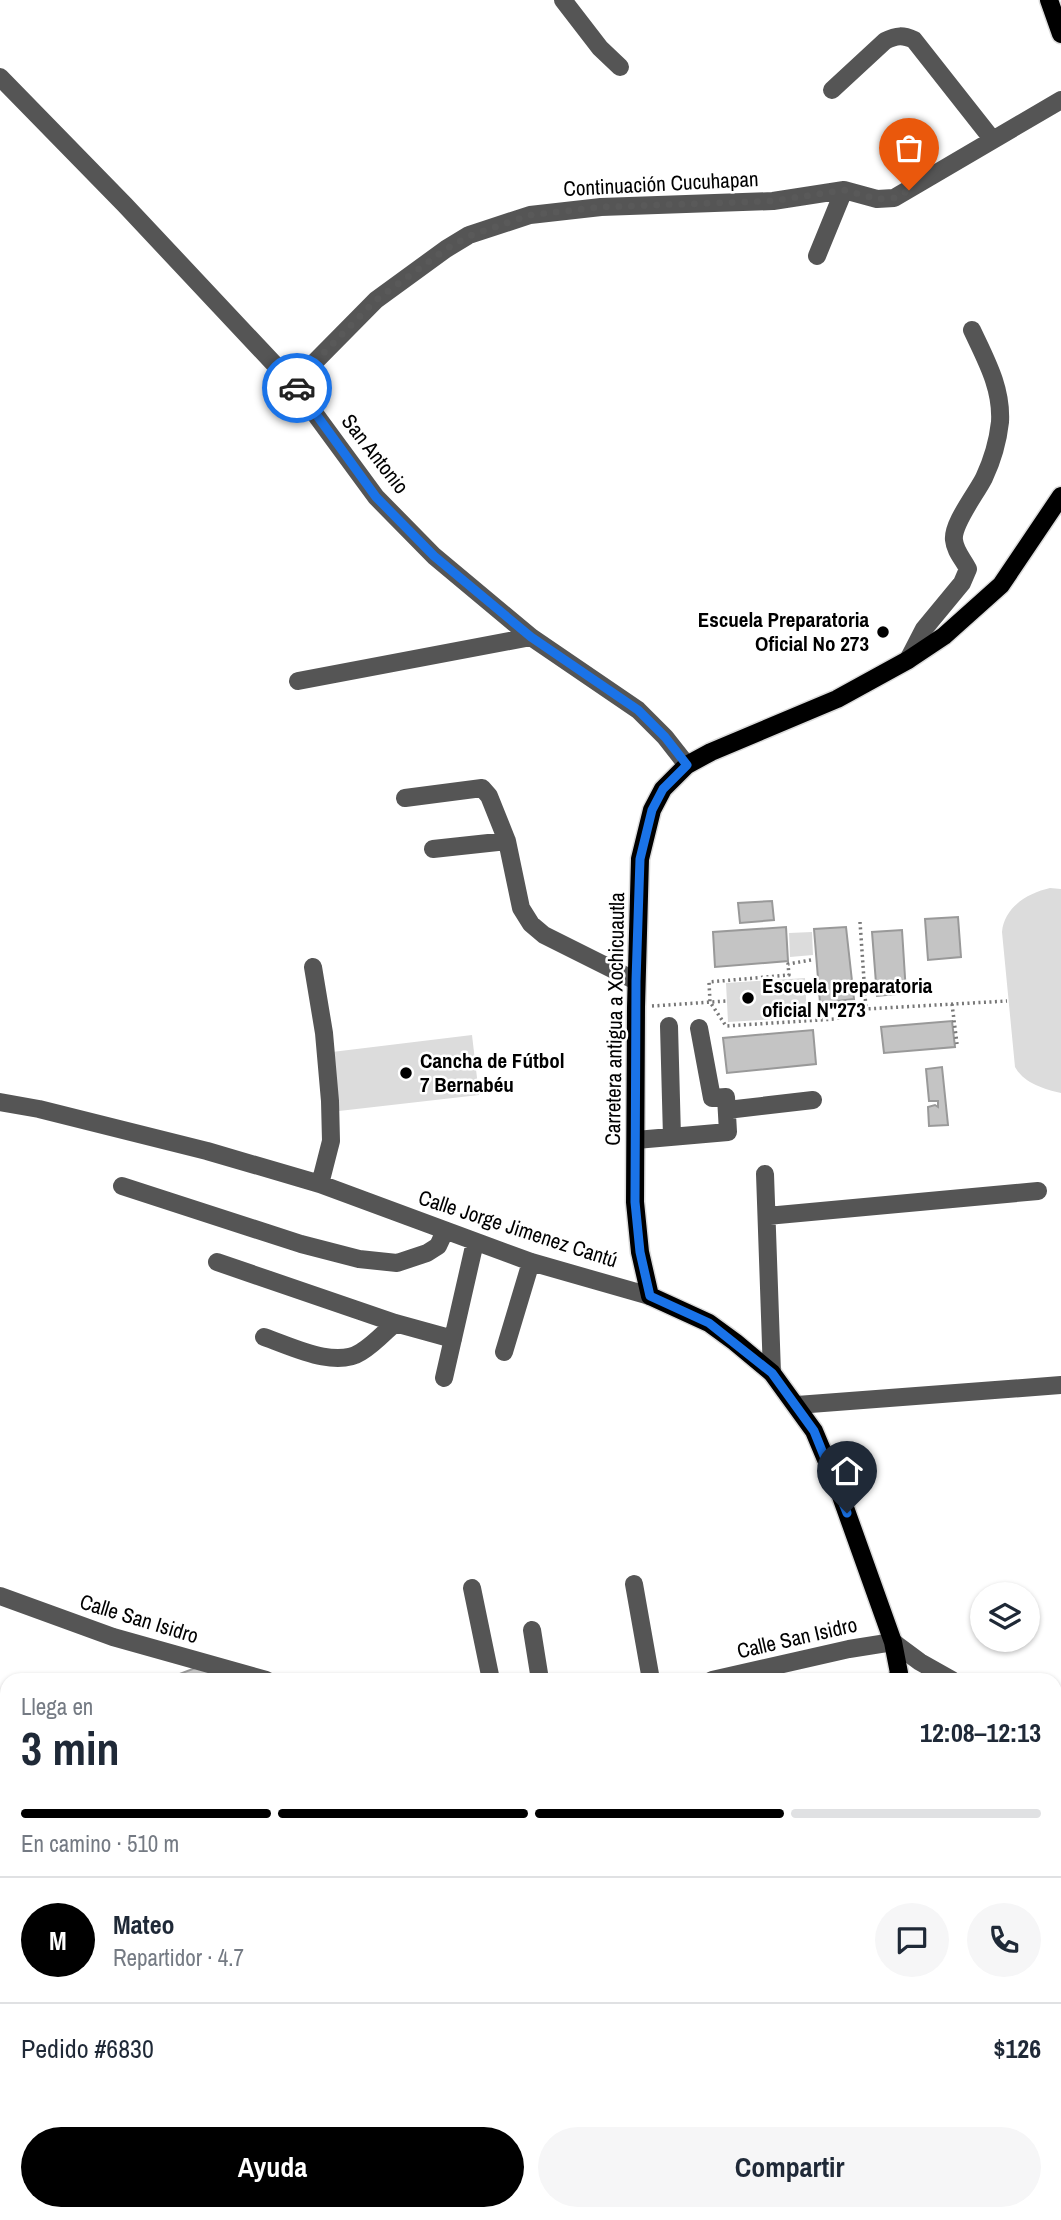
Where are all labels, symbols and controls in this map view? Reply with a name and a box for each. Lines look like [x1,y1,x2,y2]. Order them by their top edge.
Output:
pin [879,118,939,190]
icon: bag [890,129,928,167]
street label: Continuación Cucuhapan [563,164,759,203]
courier [262,353,332,423]
icon: car [278,369,316,407]
street label: San Antonio [335,408,416,500]
place label: Escuela Preparatoria Oficial No 273 [698,605,869,658]
marker: Escuela Preparatoria Oficial No 273 [875,624,891,640]
street label: Carretera antigua a Xochicuautla [598,892,631,1146]
place label: Escuela preparatoria oficial N"273 [762,971,933,1024]
marker: Escuela preparatoria oficial N"273 [740,990,756,1006]
place label: Cancha de Fútbol 7 Bernabéu [420,1046,564,1099]
marker: Cancha de Fútbol 7 Bernabéu [398,1065,414,1081]
street label: Calle Jorge Jimenez Cantú [415,1183,621,1274]
pin [817,1441,877,1513]
icon: home [828,1452,866,1490]
map controls [970,1582,1040,1652]
button: layers [970,1582,1040,1652]
street label: Calle San Isidro [76,1587,202,1650]
street label: Calle San Isidro [734,1610,860,1665]
text: Llega en [21,1691,93,1722]
text: 12:08–12:13 [920,1715,1041,1750]
text: 3 min [21,1717,120,1779]
text: En camino · 510 m [21,1828,179,1859]
button: chat [875,1903,949,1977]
button: phone [967,1903,1041,1977]
text: Mateo [113,1907,175,1942]
text: M [49,1923,67,1958]
text: Repartidor · 4.7 [113,1942,244,1973]
text: Pedido #6830 [21,2031,154,2066]
text: $126 [994,2031,1041,2066]
button: Ayuda [21,2127,524,2207]
button: Compartir [538,2127,1041,2207]

